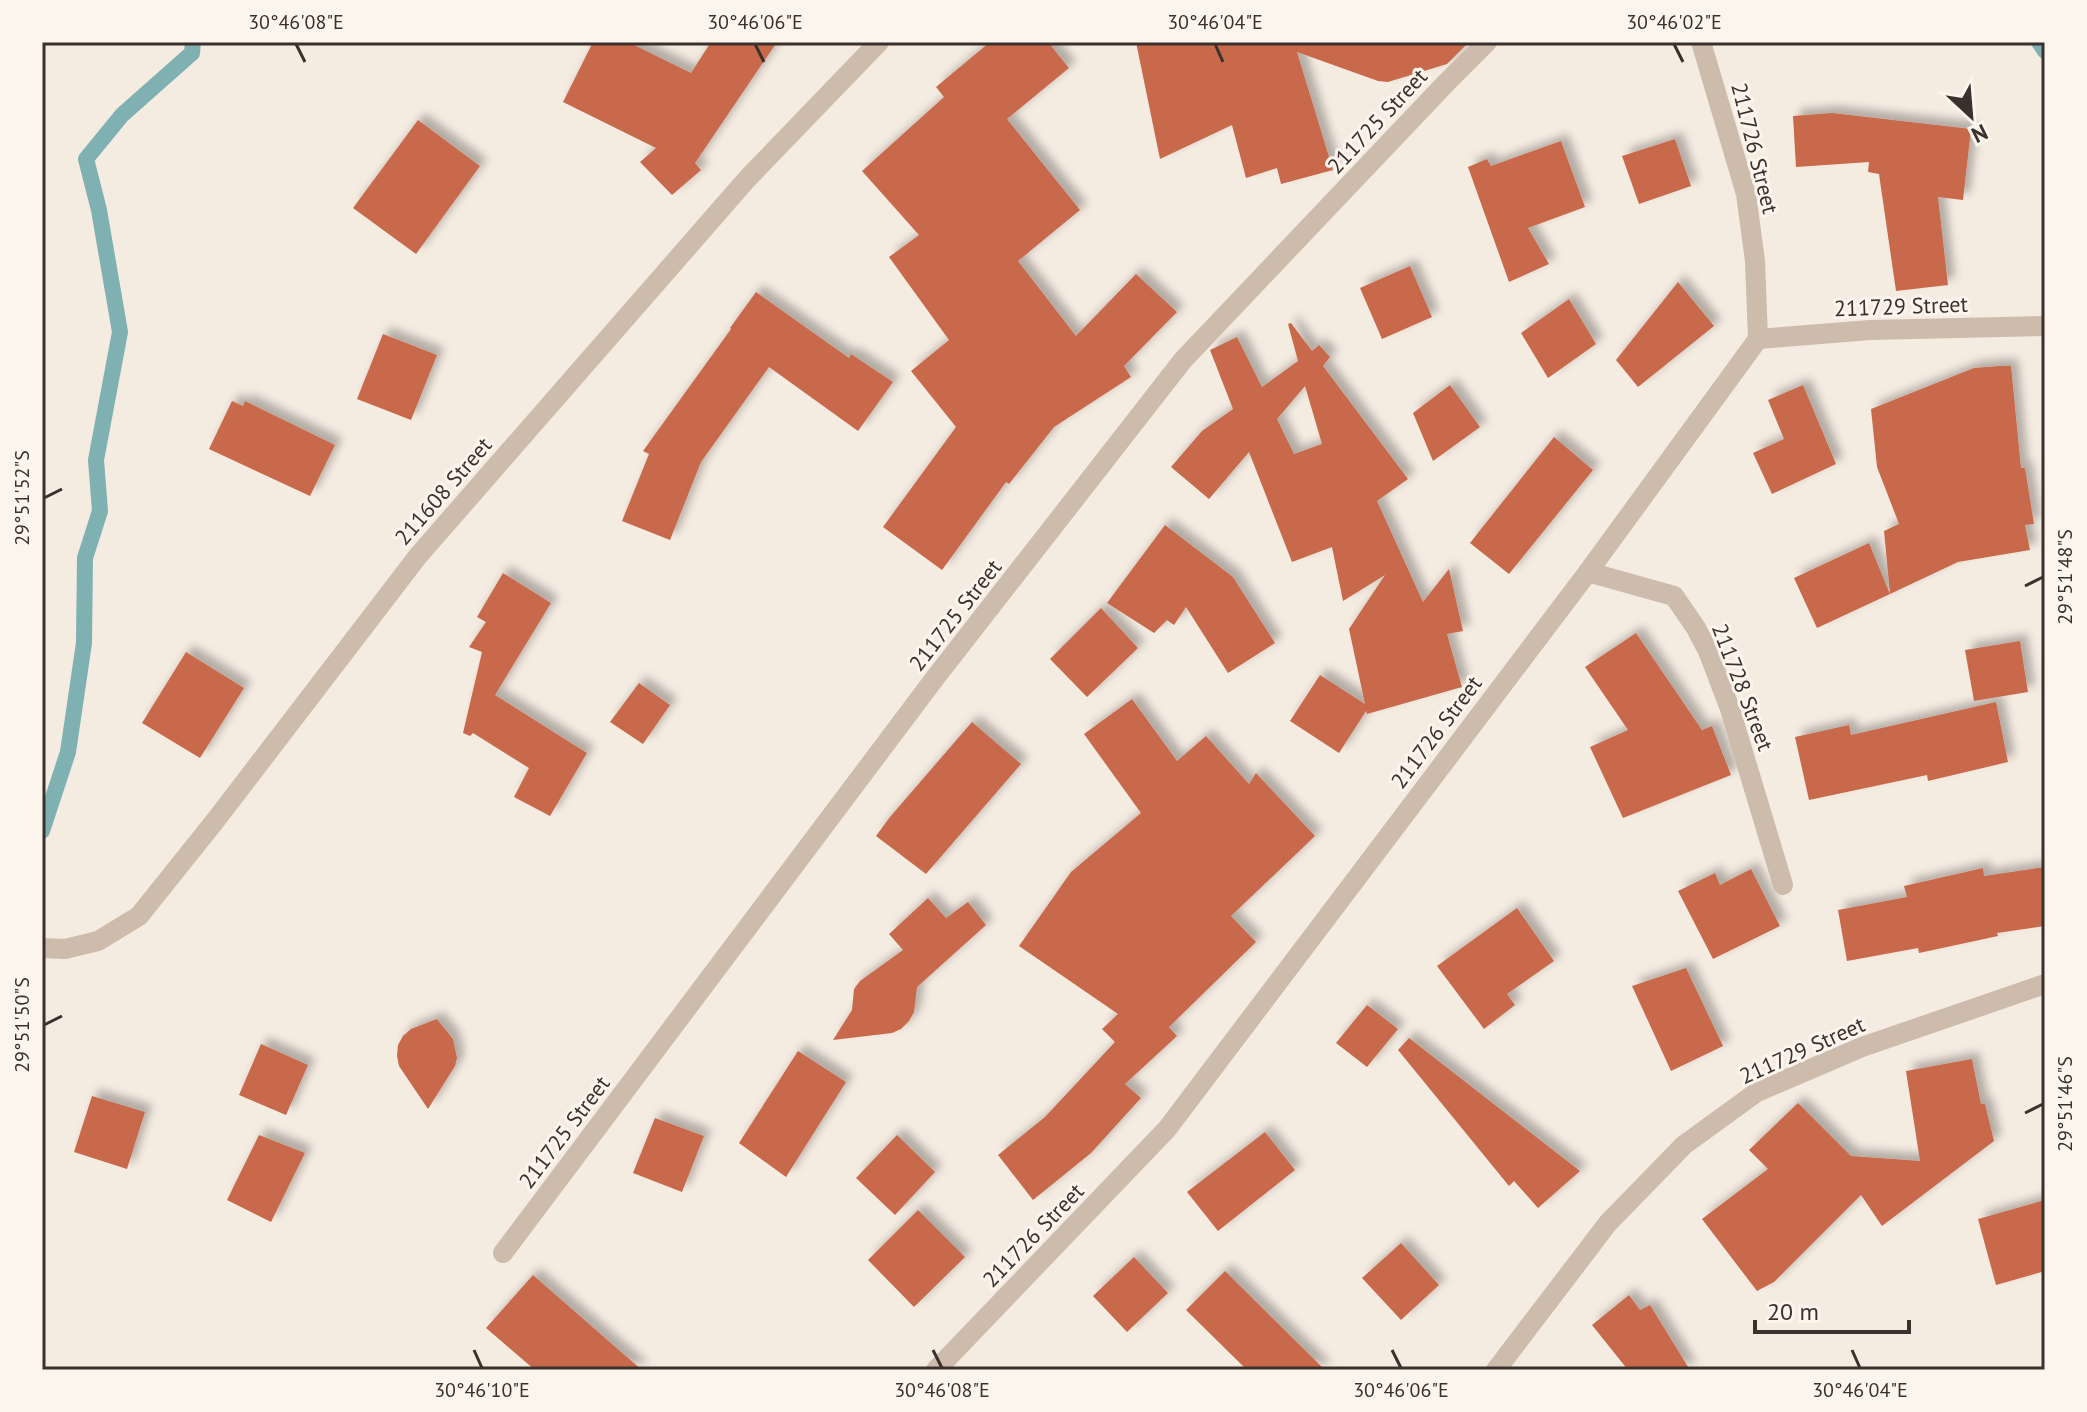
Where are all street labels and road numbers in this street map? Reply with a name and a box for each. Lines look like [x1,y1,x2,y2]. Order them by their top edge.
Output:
street label: 211725 Street [1321,62,1433,180]
street label: 211726 Street [1725,80,1785,217]
street label: 211729 Street [1834,290,1969,322]
street label: 211608 Street [388,431,498,551]
street label: 211725 Street [903,553,1008,676]
street label: 211728 Street [1706,619,1780,755]
street label: 211726 Street [1384,670,1488,794]
street label: 211729 Street [1735,1010,1869,1090]
street label: 211725 Street [512,1070,616,1194]
street label: 211726 Street [976,1177,1090,1293]

